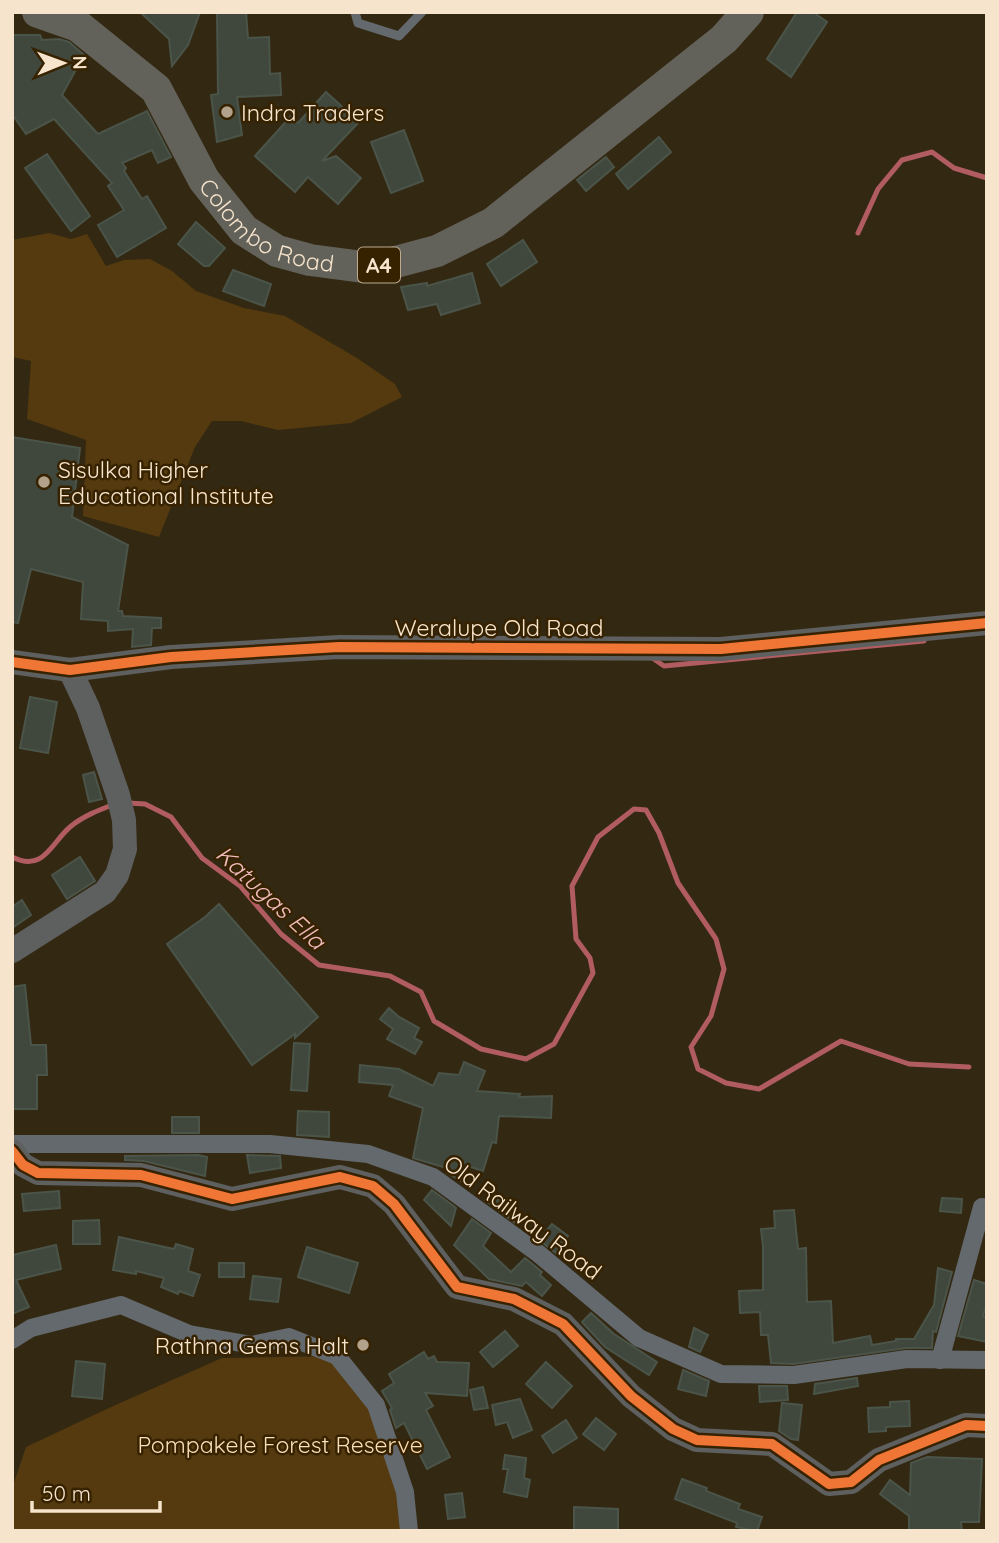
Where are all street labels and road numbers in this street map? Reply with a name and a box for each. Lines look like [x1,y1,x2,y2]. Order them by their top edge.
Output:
street label: Colombo Road [194,172,336,278]
road number: A4 [358,247,400,282]
street label: Weralupe Old Road [395,613,603,642]
street label: Old Railway Road [438,1148,608,1286]

